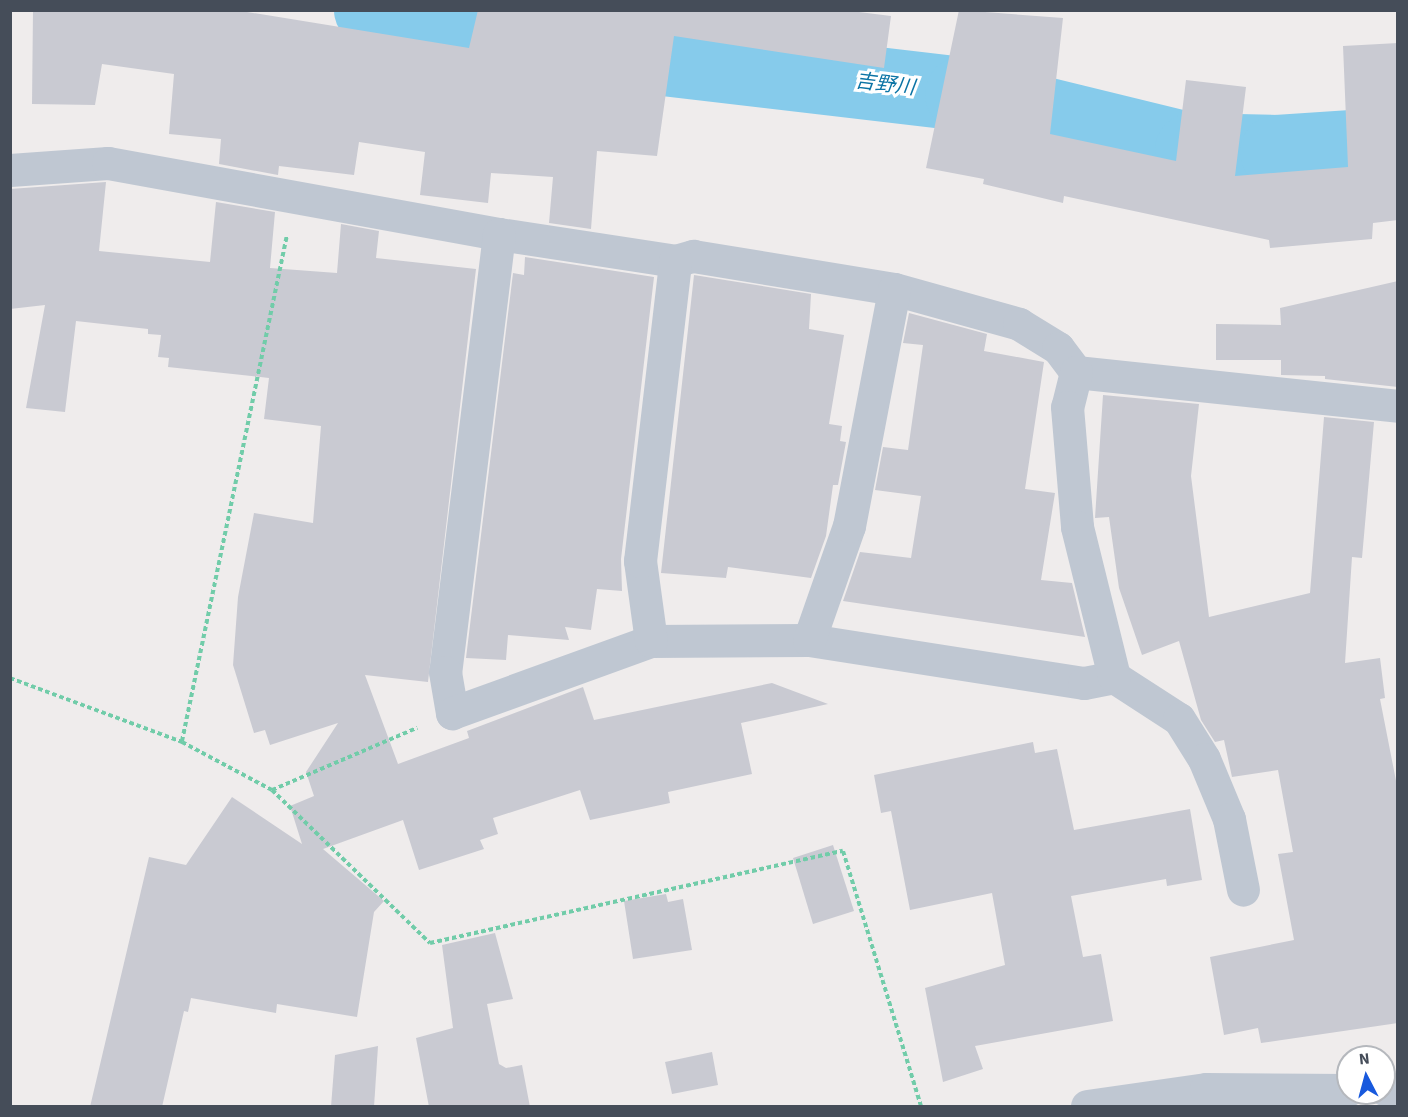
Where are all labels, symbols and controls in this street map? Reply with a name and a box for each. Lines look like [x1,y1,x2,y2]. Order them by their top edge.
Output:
water label: 吉野川 [854,69,916,101]
north arrow [1336,1045,1396,1105]
text: N [1358,1048,1371,1071]

